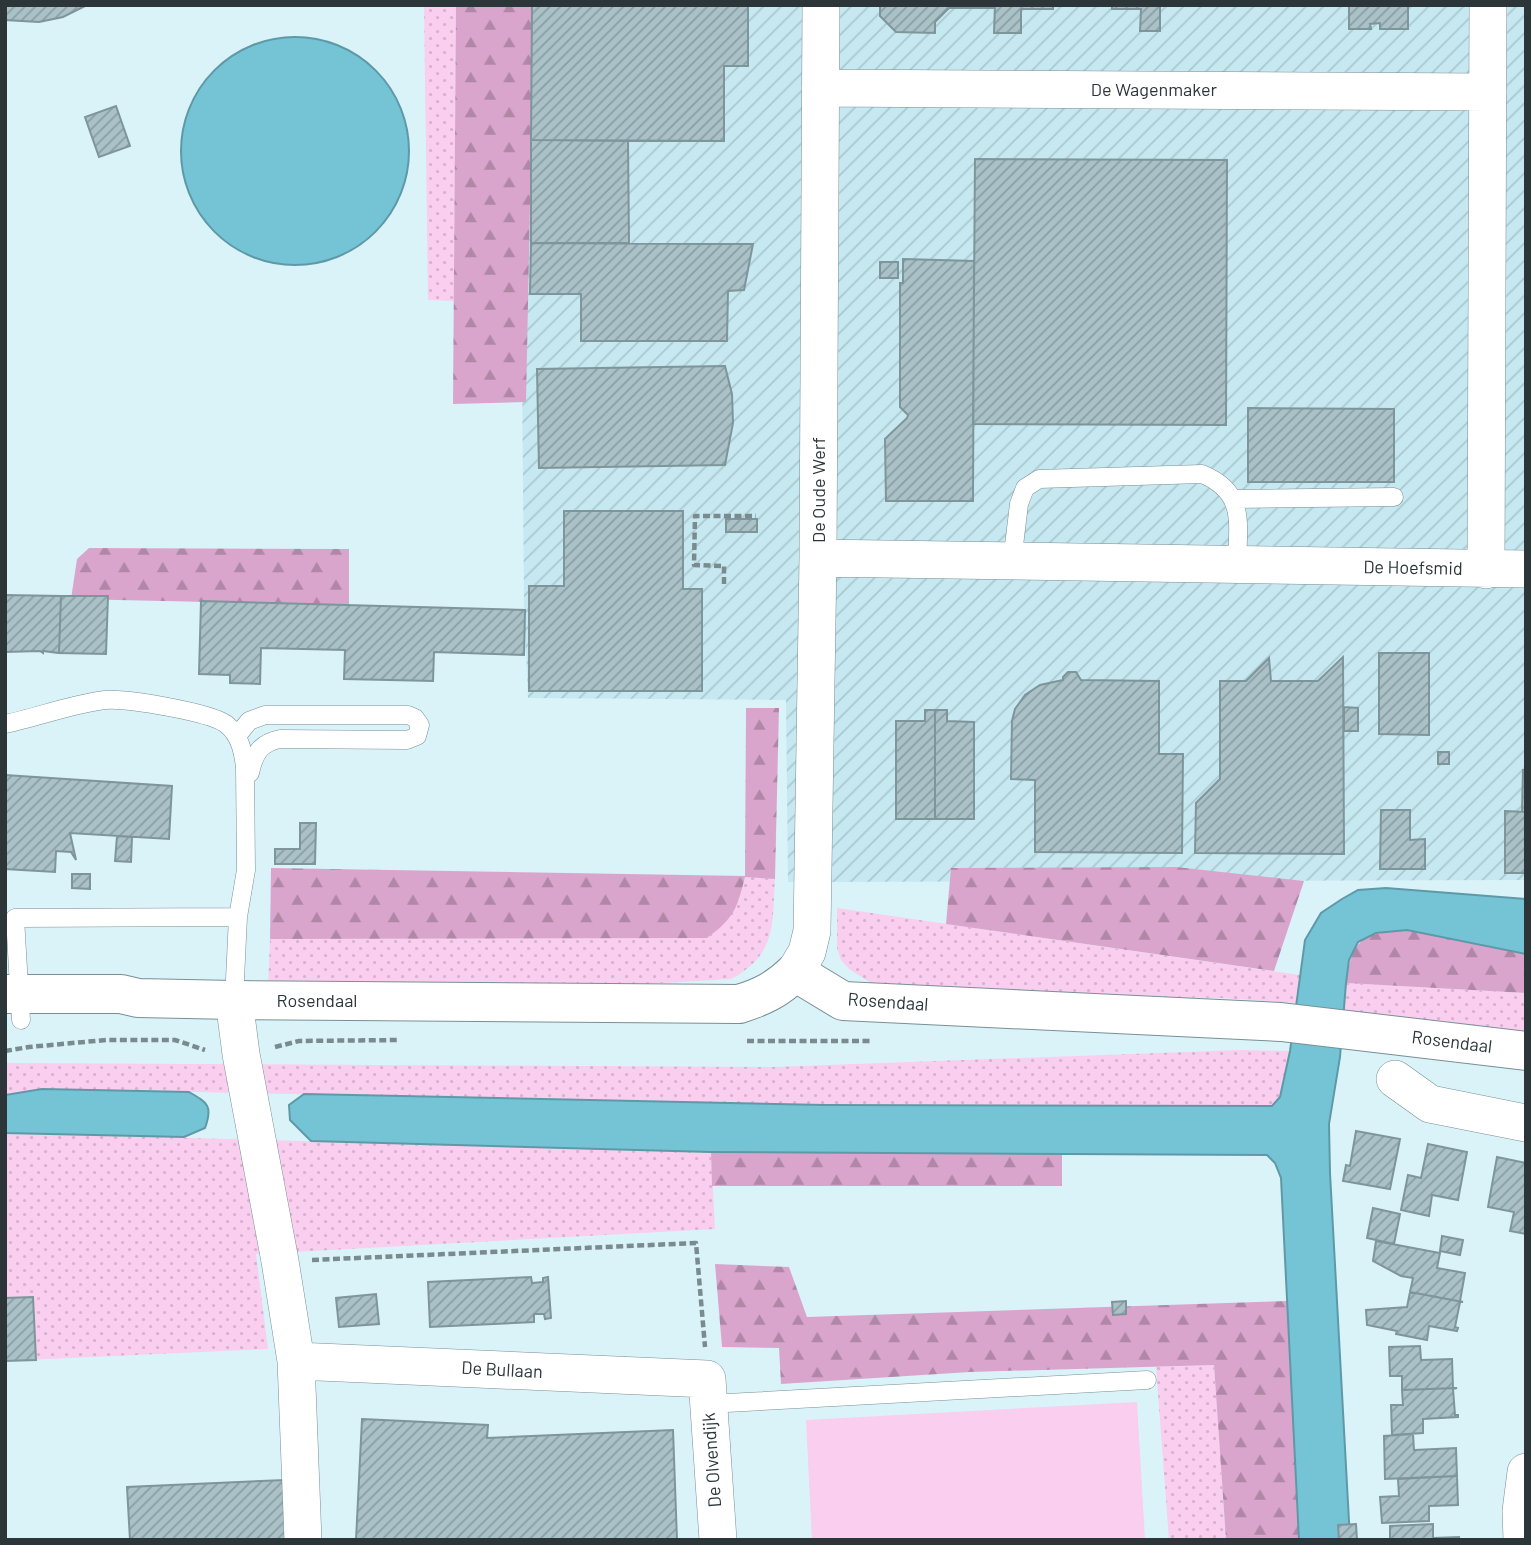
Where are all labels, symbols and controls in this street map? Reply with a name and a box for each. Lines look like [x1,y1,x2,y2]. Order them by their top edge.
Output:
street label: De Wagenmaker [1091,78,1218,100]
street label: De Oude Werf [807,437,829,543]
street label: De Hoefsmid [1363,555,1463,579]
street label: Rosendaal [847,987,929,1015]
street label: Rosendaal [277,989,357,1011]
street label: Rosendaal [1411,1025,1494,1057]
street label: De Bullaan [461,1356,543,1382]
street label: De Olvendijk [697,1412,725,1508]

